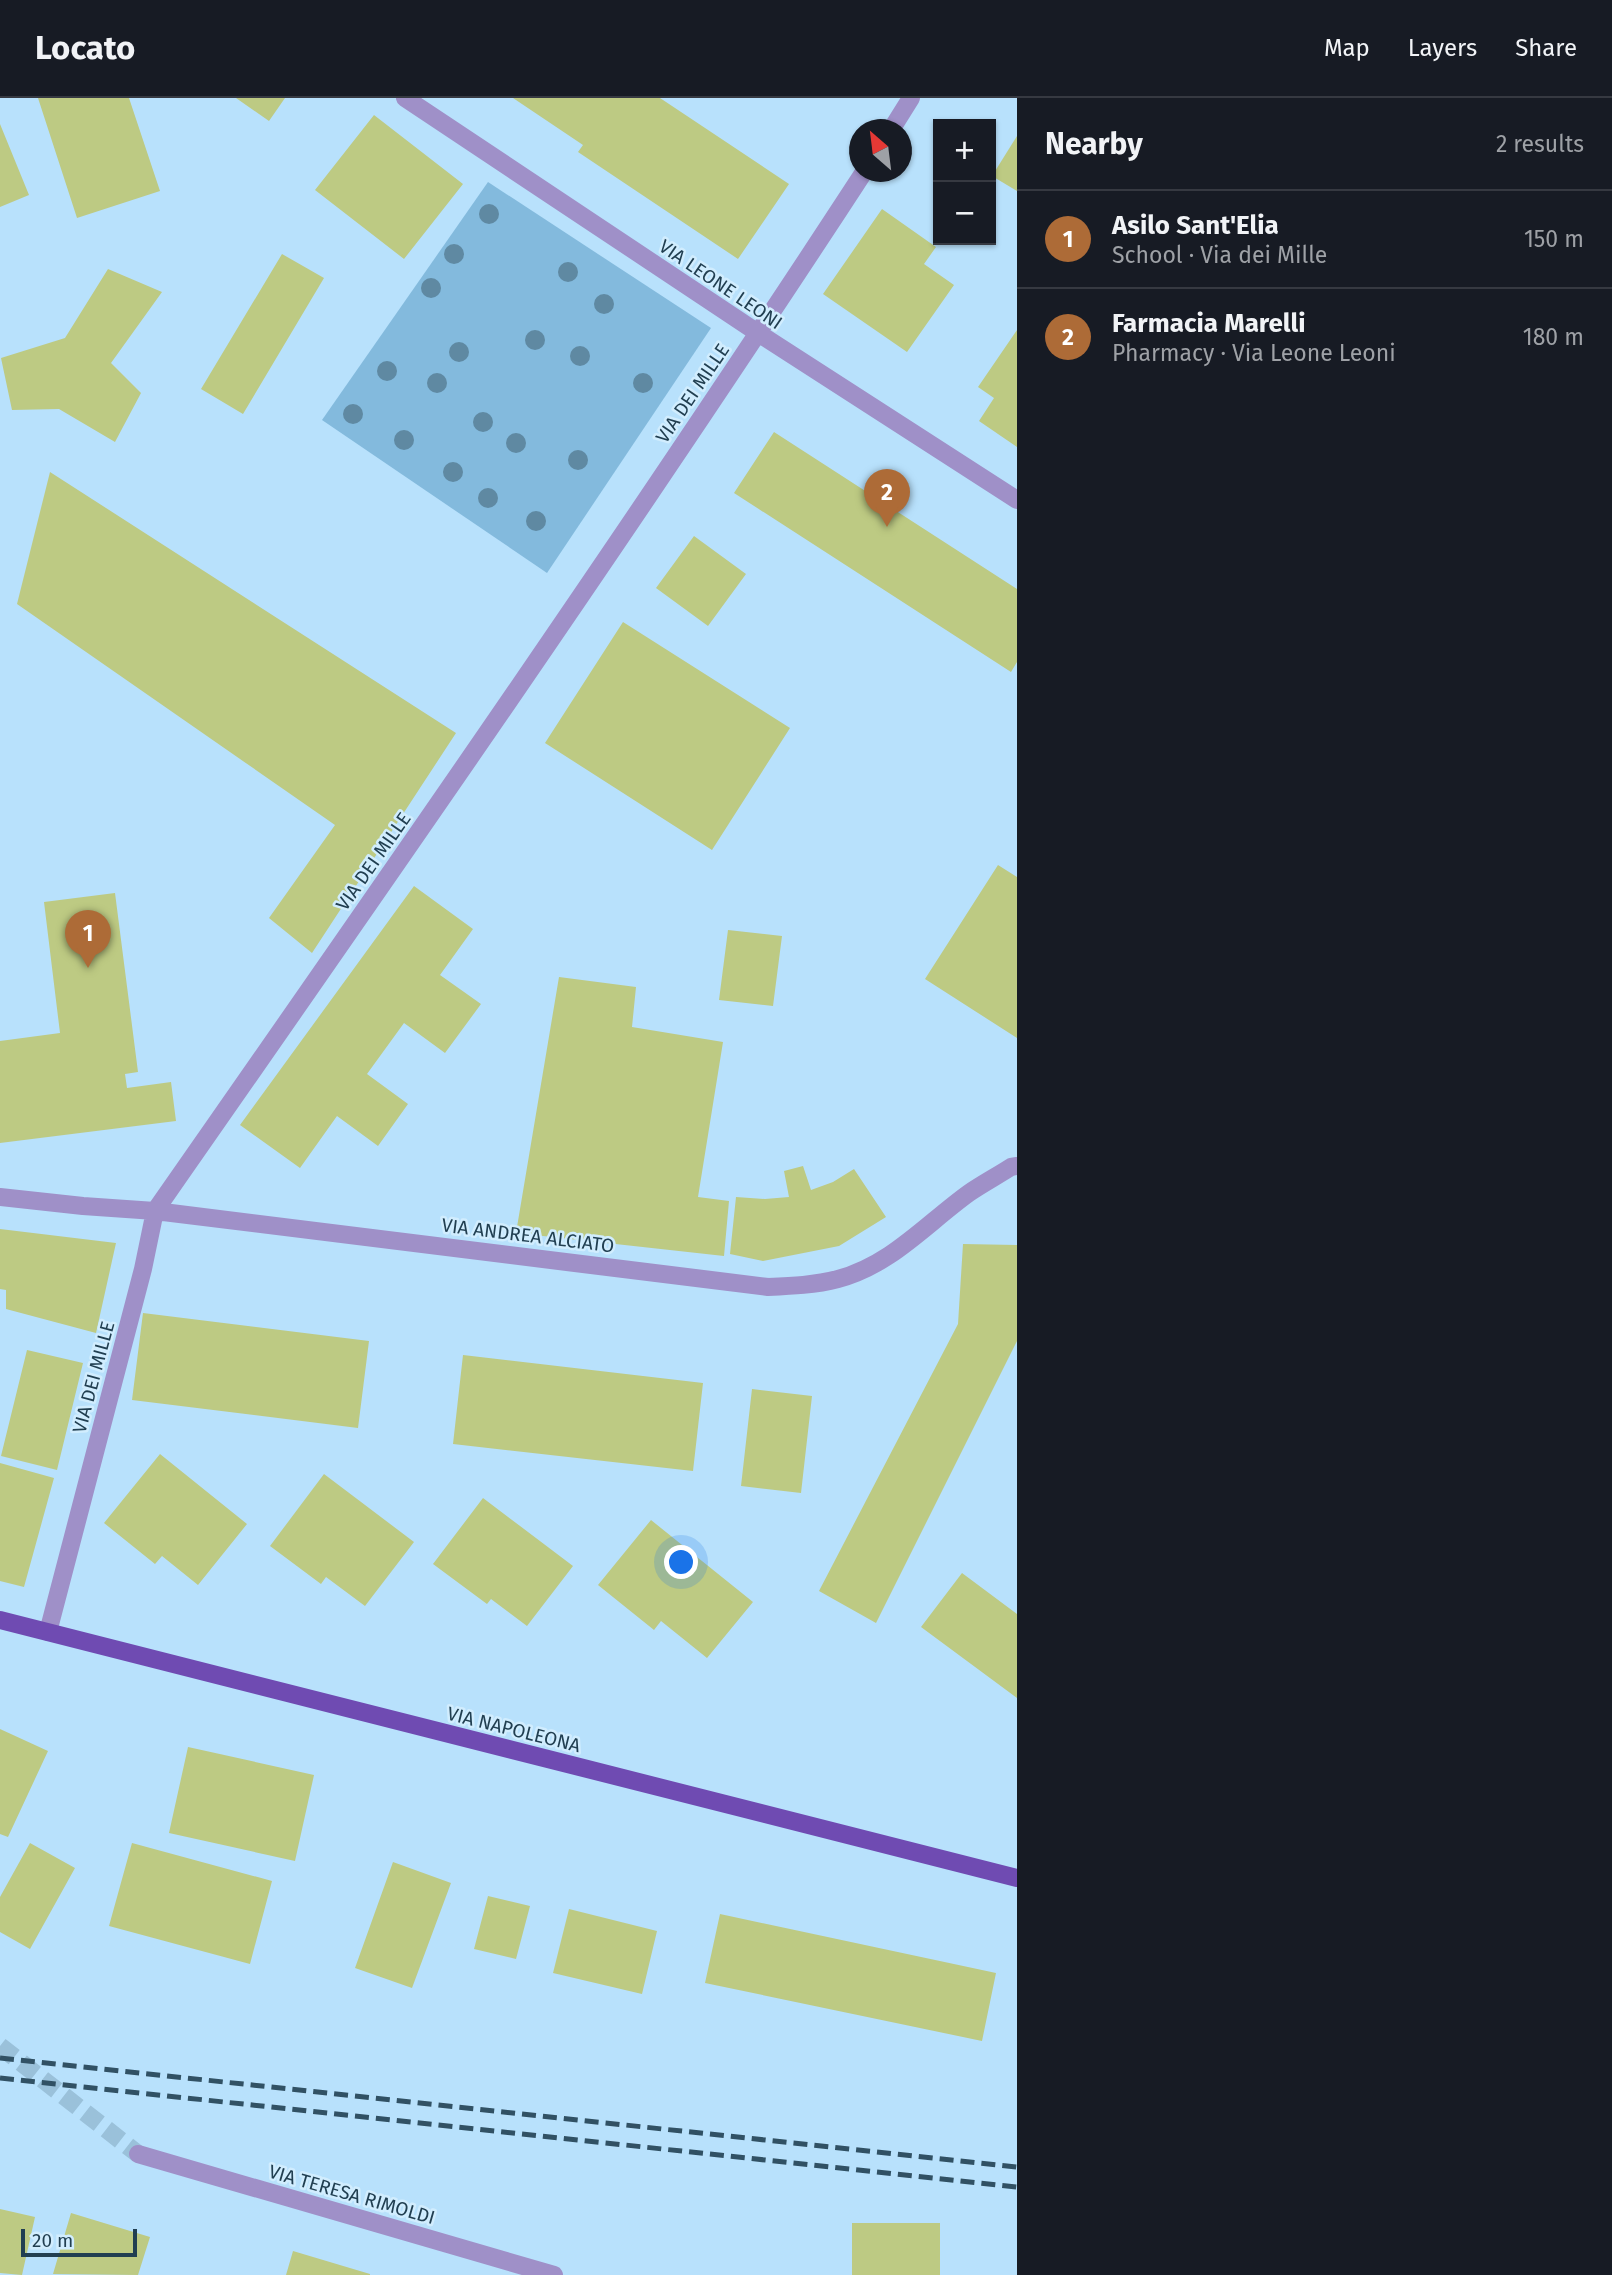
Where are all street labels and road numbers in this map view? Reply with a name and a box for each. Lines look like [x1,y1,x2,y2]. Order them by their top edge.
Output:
street label: VIA LEONE LEONI [655,235,787,334]
street label: VIA DEI MILLE [651,339,734,447]
street label: VIA DEI MILLE [331,808,416,915]
street label: VIA ANDREA ALCIATO [440,1213,616,1257]
street label: VIA DEI MILLE [68,1319,119,1435]
street label: VIA NAPOLEONA [445,1702,583,1757]
street label: VIA TERESA RIMOLDI [266,2160,438,2229]

